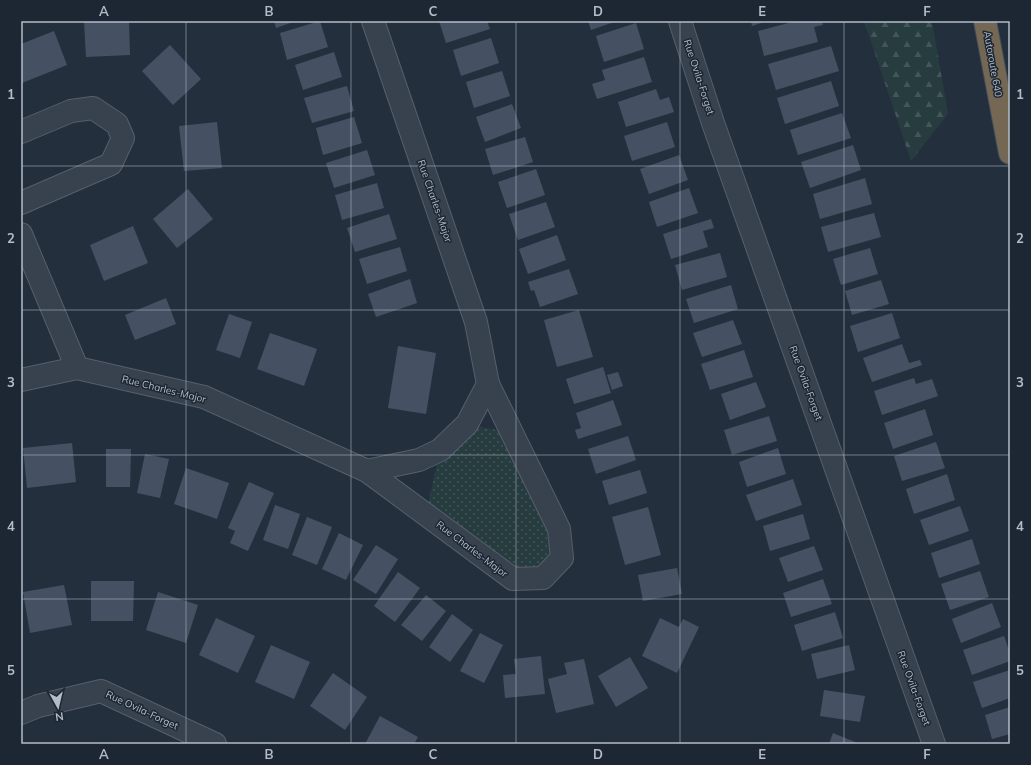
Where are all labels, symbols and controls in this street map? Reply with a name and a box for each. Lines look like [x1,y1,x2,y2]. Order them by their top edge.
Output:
text: A [99,3,109,19]
text: B [265,3,274,19]
text: C [429,3,438,19]
text: D [593,3,603,19]
text: E [758,3,766,19]
text: F [923,3,931,19]
street label: Autoroute 640 [981,30,1005,98]
street label: Rue Ovila-Forget [681,38,717,117]
text: 1 [7,86,15,102]
text: 1 [1016,86,1024,102]
street label: Rue Charles-Major [415,158,455,244]
text: 2 [7,230,15,246]
text: 2 [1016,230,1024,246]
street label: Rue Ovila-Forget [786,344,826,423]
street label: Rue Charles-Major [120,372,208,406]
text: 3 [7,374,15,390]
text: 3 [1016,374,1024,390]
text: 4 [7,518,15,534]
street label: Rue Charles-Major [434,518,511,580]
text: 4 [1016,518,1024,534]
street label: Rue Ovila-Forget [894,649,934,728]
text: 5 [7,662,15,678]
text: 5 [1016,662,1024,678]
north arrow [38,687,78,727]
street label: Rue Ovila-Forget [104,688,181,733]
text: N [54,709,64,724]
text: A [99,746,109,762]
text: B [265,746,274,762]
text: C [429,746,438,762]
text: D [593,746,603,762]
text: E [758,746,766,762]
text: F [923,746,931,762]

